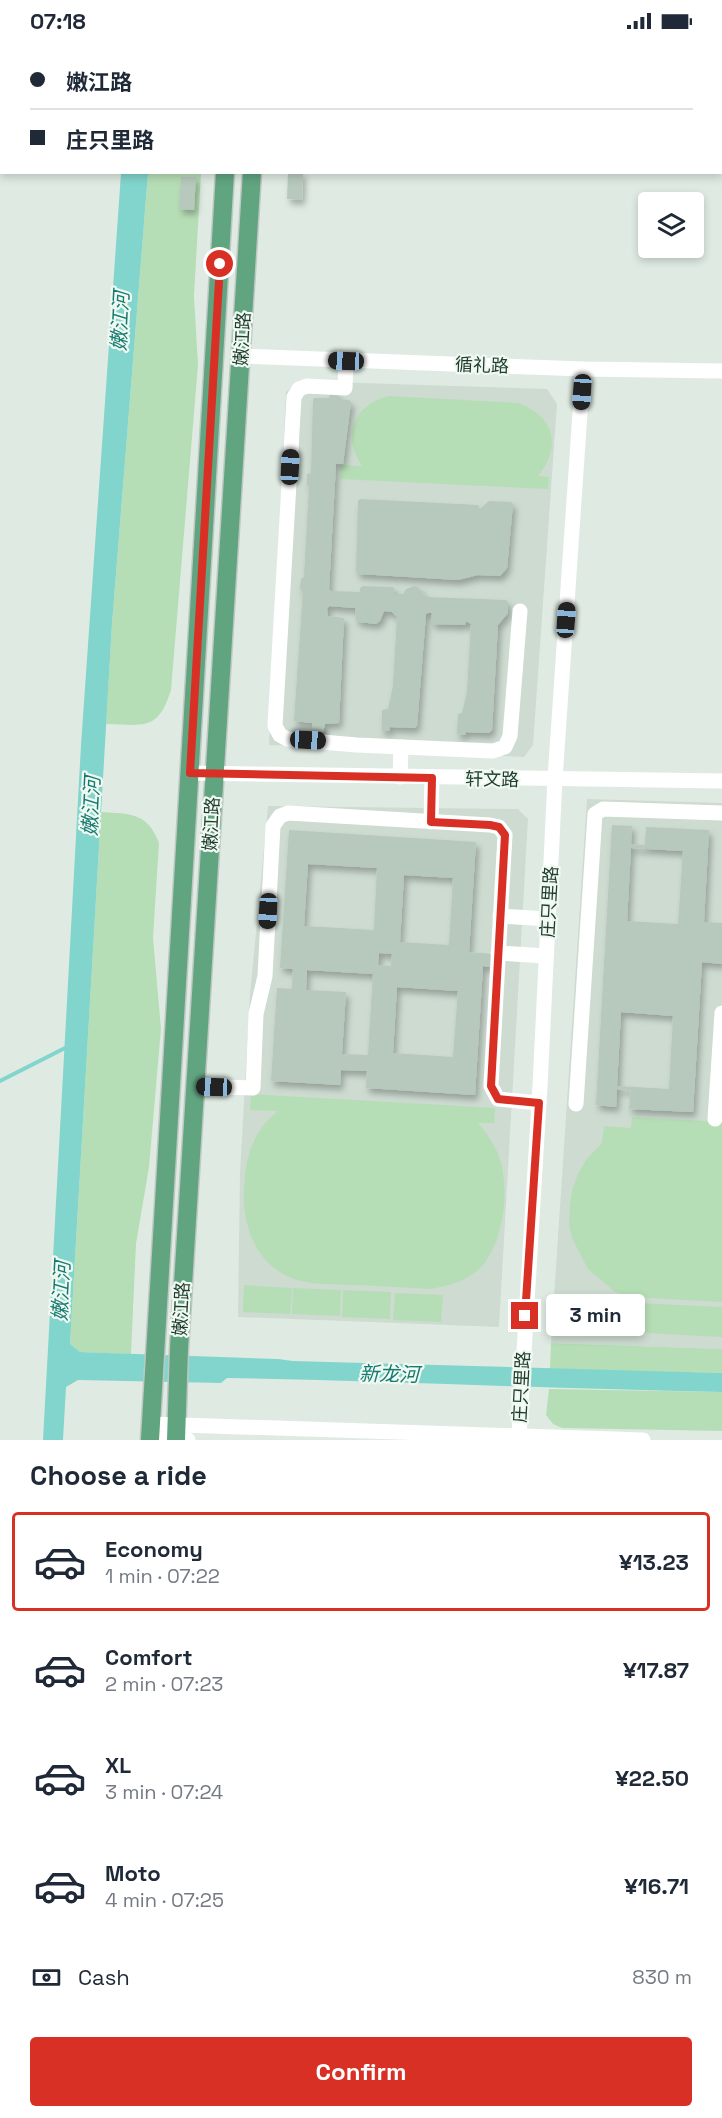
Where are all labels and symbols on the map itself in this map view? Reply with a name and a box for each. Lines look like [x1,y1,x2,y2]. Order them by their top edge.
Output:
route start [206,250,233,277]
water label: 嫩江河 [105,286,135,352]
street label: 嫩江路 [229,311,255,367]
car [328,351,364,371]
street label: 循礼路 [455,353,509,377]
car [572,373,592,411]
car [280,449,300,485]
car [556,601,576,639]
car [290,730,326,750]
street label: 轩文路 [465,767,519,791]
water label: 嫩江河 [76,771,106,837]
street label: 嫩江路 [198,796,224,852]
street label: 庄只里路 [536,865,562,939]
car [258,893,278,929]
car [196,1077,232,1097]
water label: 嫩江河 [46,1256,76,1322]
street label: 嫩江路 [168,1281,194,1337]
callout: 3 min [546,1295,645,1337]
route end [511,1302,538,1329]
street label: 庄只里路 [508,1350,534,1424]
water label: 新龙河 [359,1360,423,1388]

